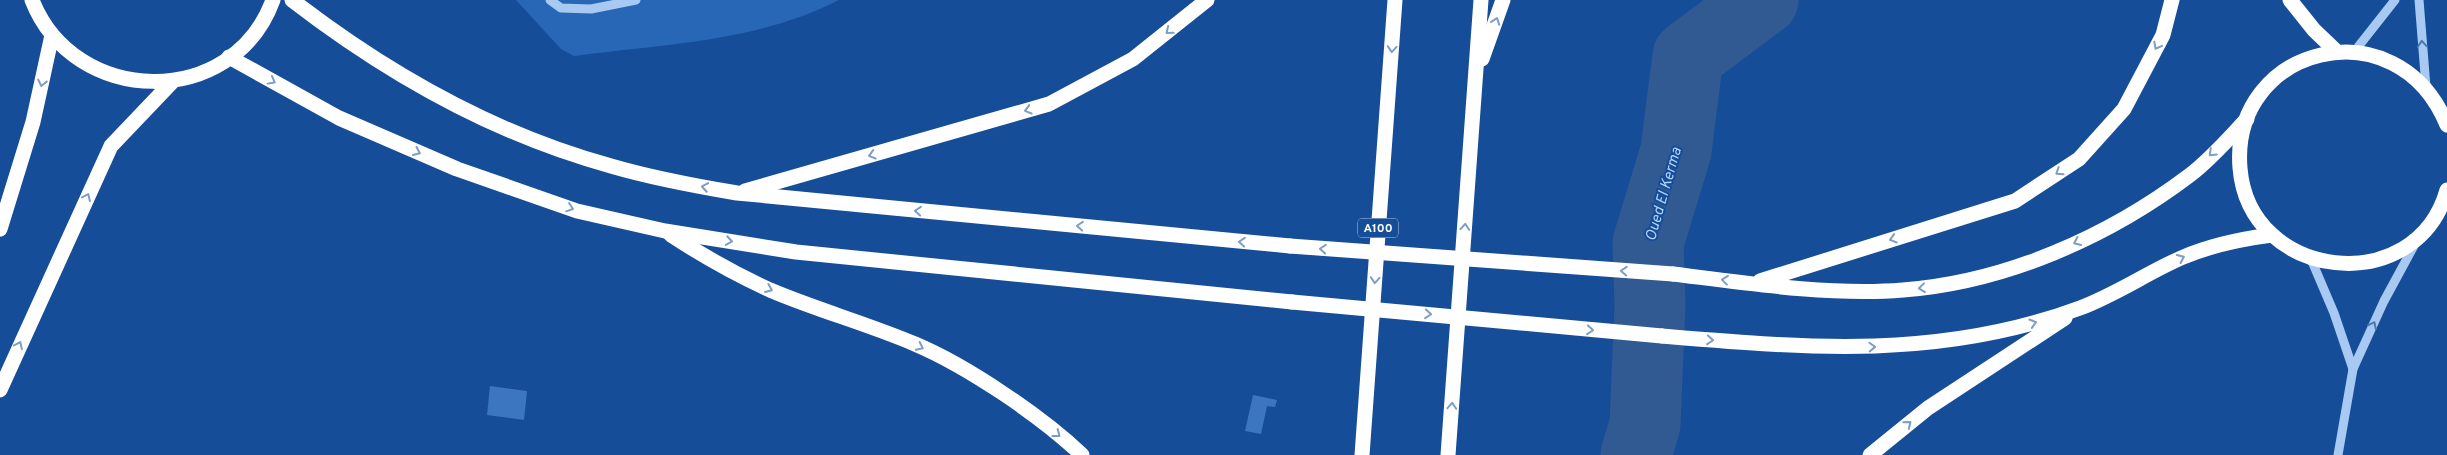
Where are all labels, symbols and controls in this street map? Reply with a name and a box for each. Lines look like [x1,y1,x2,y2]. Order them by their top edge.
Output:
one-way arrow [1490,17,1500,25]
one-way arrow [1166,25,1175,33]
one-way arrow [2416,39,2427,47]
one-way arrow [2153,41,2163,50]
one-way arrow [1386,45,1397,53]
one-way arrow [266,75,275,85]
one-way arrow [37,78,48,87]
one-way arrow [1025,104,1033,114]
water label: Oued El Kerma [1642,145,1687,243]
one-way arrow [412,146,421,156]
one-way arrow [2209,147,2218,156]
one-way arrow [869,149,877,159]
one-way arrow [2055,166,2064,176]
one-way arrow [700,183,709,193]
one-way arrow [81,193,91,202]
one-way arrow [565,203,573,213]
one-way arrow [914,206,922,217]
road number: A100 [1358,218,1398,238]
one-way arrow [1076,221,1084,232]
one-way arrow [1459,223,1470,231]
one-way arrow [1890,234,1898,244]
one-way arrow [724,236,733,246]
one-way arrow [1237,236,1245,247]
one-way arrow [2073,236,2082,246]
one-way arrow [1318,243,1326,254]
one-way arrow [2176,254,2185,264]
one-way arrow [1620,265,1628,276]
one-way arrow [1721,275,1729,286]
one-way arrow [1369,277,1380,285]
one-way arrow [764,282,773,293]
one-way arrow [1918,282,1926,293]
one-way arrow [1424,308,1432,319]
one-way arrow [2028,318,2036,328]
one-way arrow [2367,321,2377,330]
one-way arrow [1586,324,1594,335]
one-way arrow [1707,335,1715,346]
one-way arrow [13,341,23,350]
one-way arrow [915,341,924,351]
one-way arrow [1869,342,1877,352]
one-way arrow [1446,402,1457,410]
one-way arrow [1902,421,1911,430]
one-way arrow [1051,429,1060,437]

